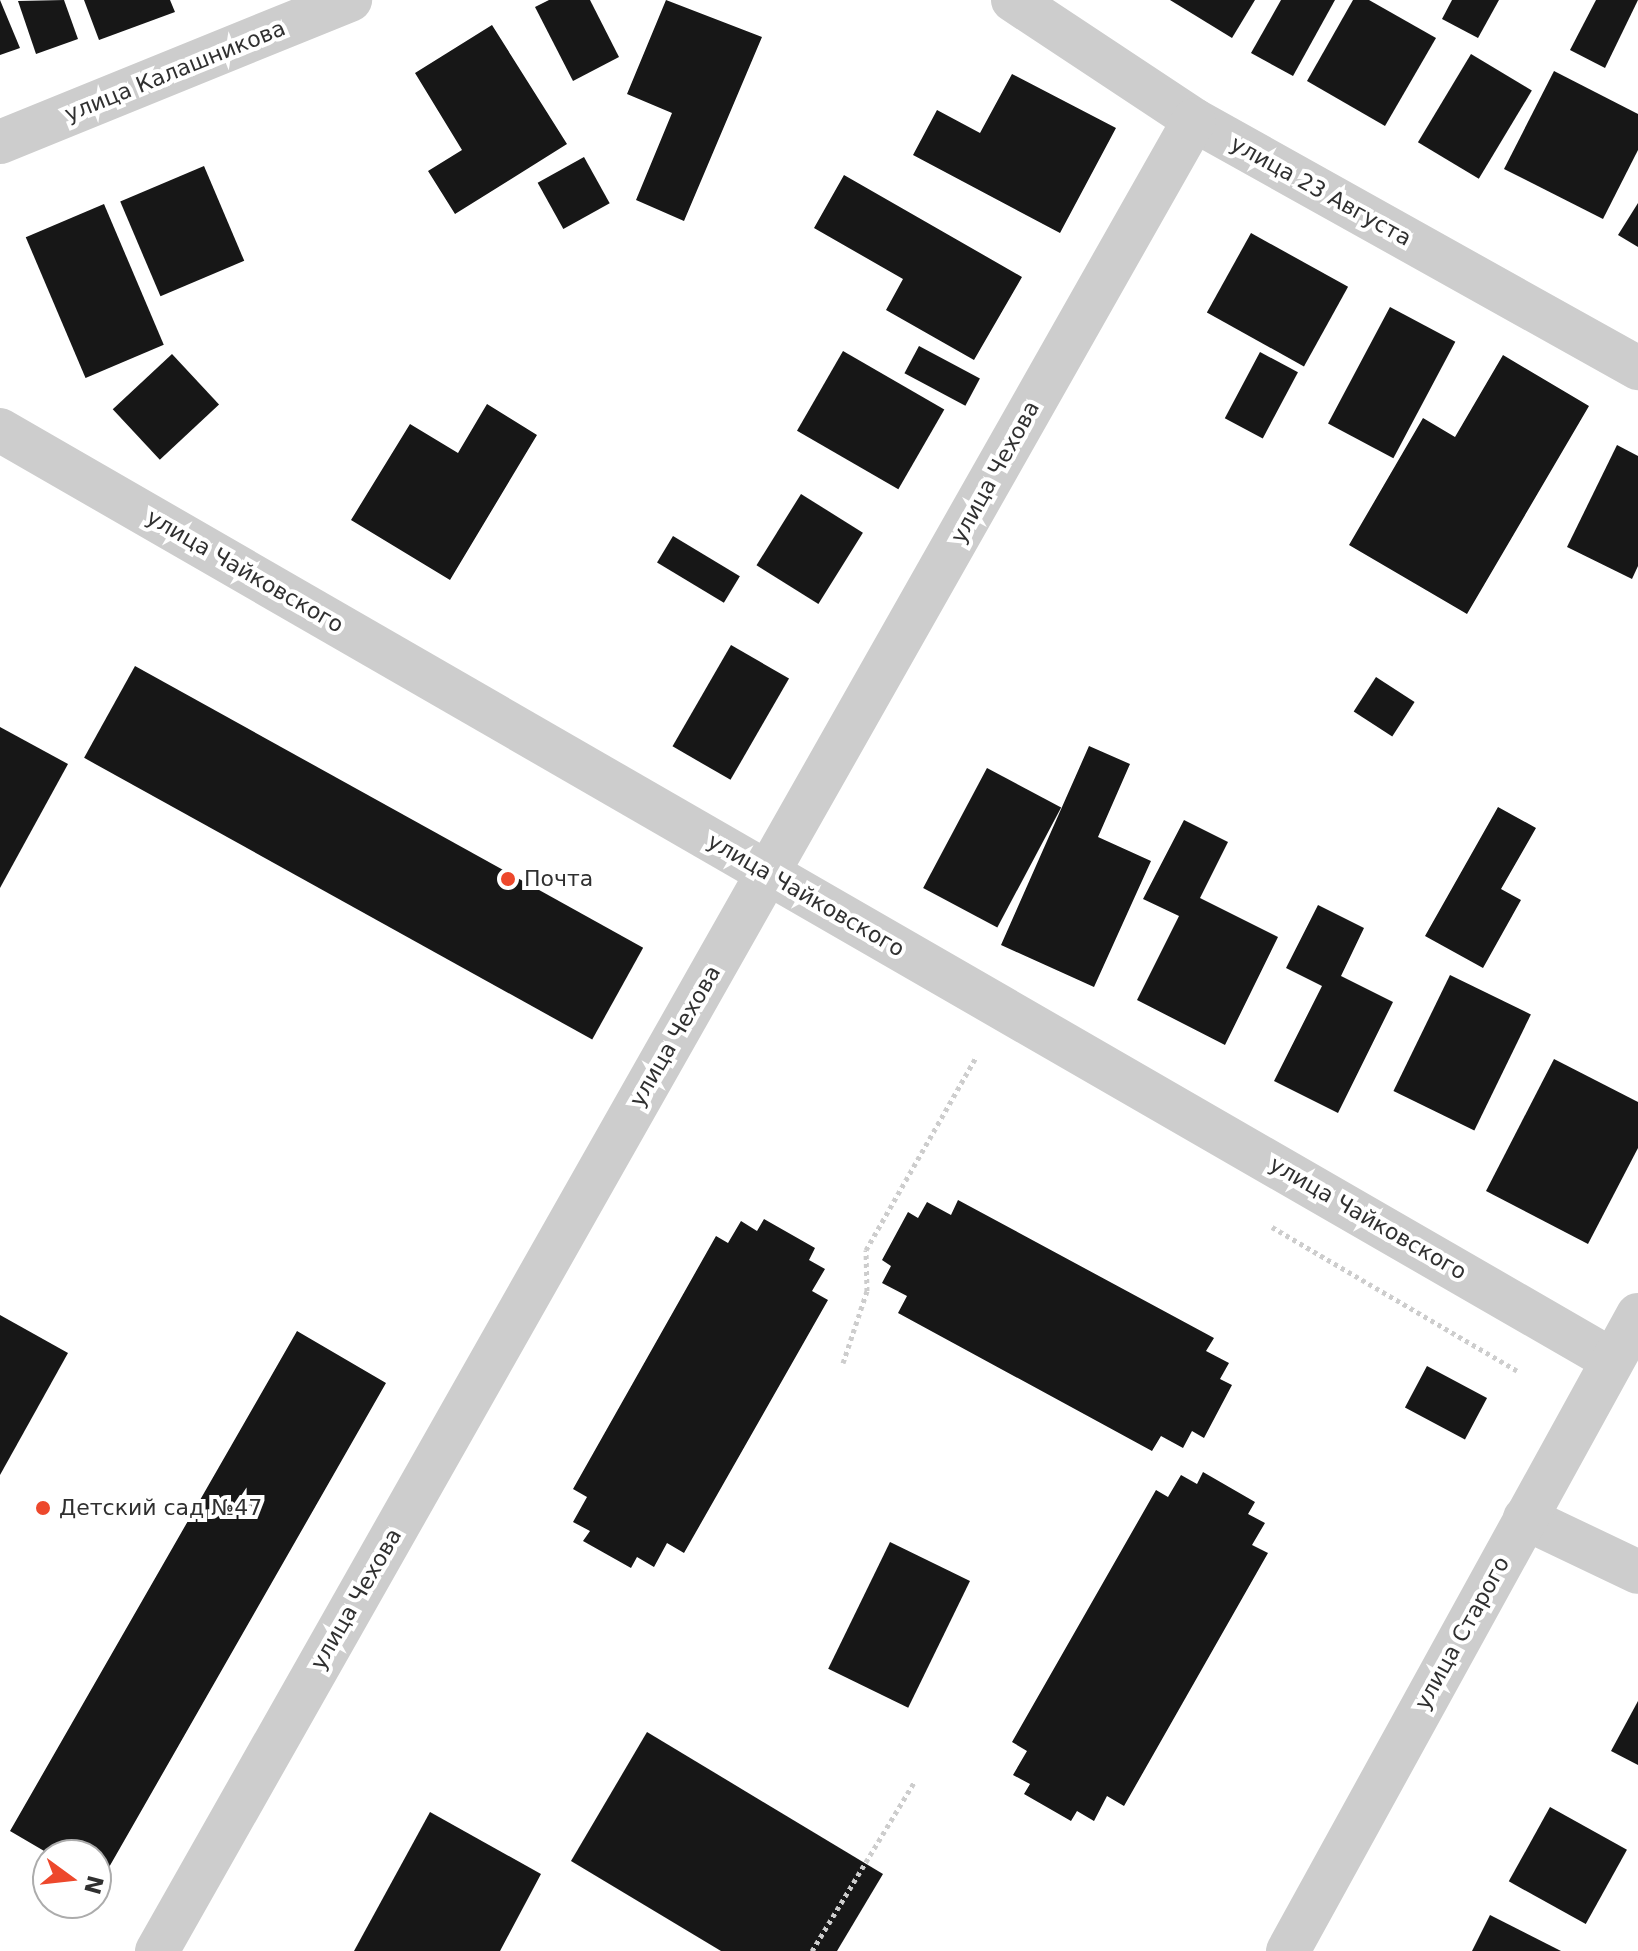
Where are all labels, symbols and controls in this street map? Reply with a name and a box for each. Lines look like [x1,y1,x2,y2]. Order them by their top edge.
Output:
street label: улица Калашникова [61,15,289,127]
street label: улица 23 Августа [1226,130,1416,252]
street label: улица Чехова [945,396,1045,548]
street label: улица Чайковского [142,504,348,638]
street label: улица Чайковского [703,828,909,962]
place label: Почта [524,866,593,892]
marker: Почта [499,870,517,888]
street label: улица Чехова [624,961,726,1111]
street label: улица Чайковского [1265,1151,1471,1285]
place label: Детский сад №47 [59,1495,262,1521]
marker: Детский сад №47 [34,1499,52,1517]
street label: улица Чехова [305,1524,407,1674]
street label: улица Старого [1409,1552,1515,1714]
north arrow [32,1839,112,1919]
text: N [79,1873,108,1897]

